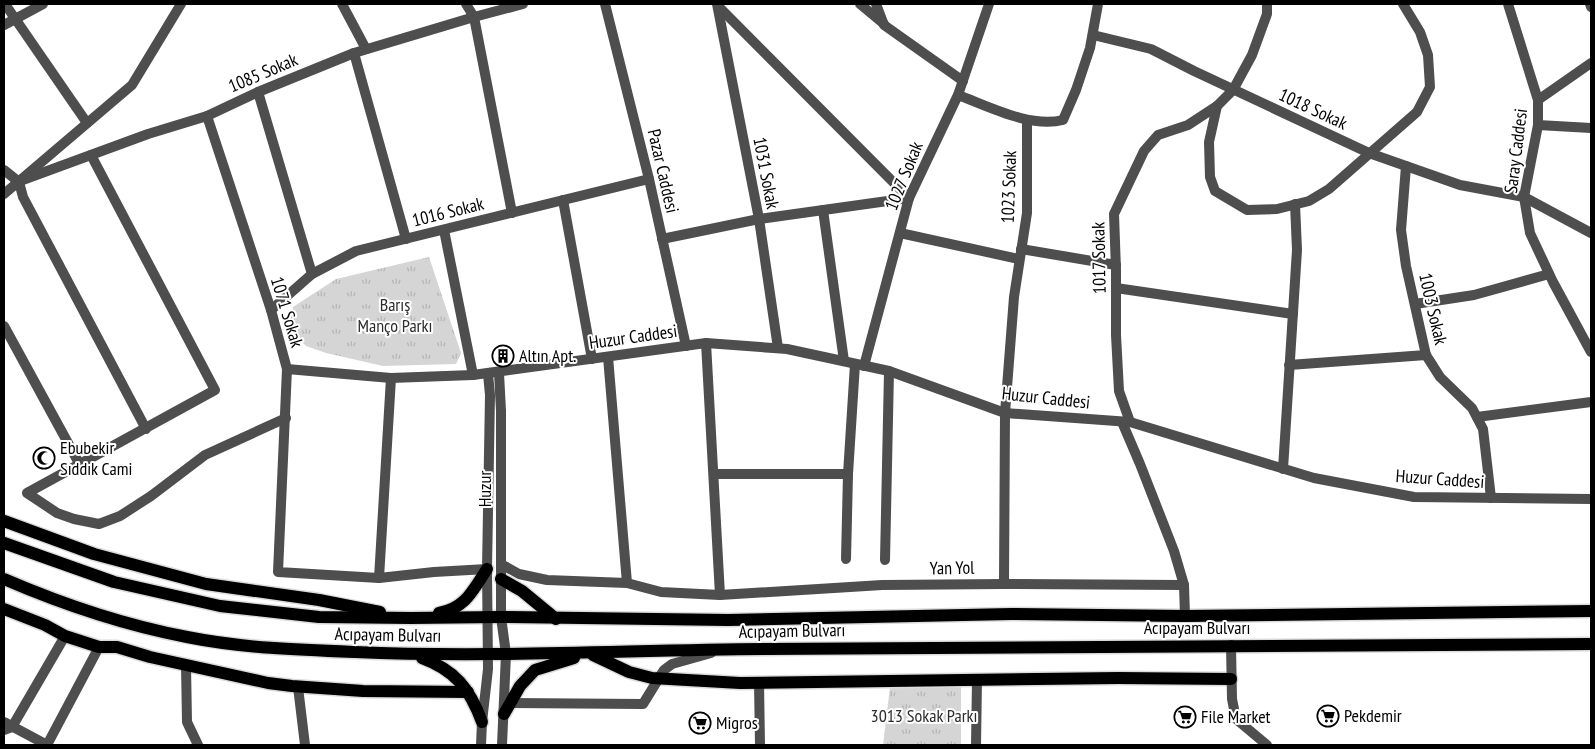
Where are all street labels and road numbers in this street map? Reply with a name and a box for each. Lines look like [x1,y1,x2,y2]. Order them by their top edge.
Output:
street label: 1085 Sokak [225,48,301,97]
street label: 1018 Sokak [1275,83,1351,134]
street label: Saray Caddesi [1499,107,1532,195]
street label: Pazar Caddesi [643,127,684,215]
street label: 1031 Sokak [748,135,785,211]
street label: 1027 Sokak [879,138,928,214]
street label: 1023 Sokak [996,150,1021,224]
street label: 1016 Sokak [410,192,486,231]
street label: 1017 Sokak [1086,222,1111,294]
street label: 1003 Sokak [1414,271,1453,347]
street label: 1071 Sokak [266,274,309,350]
street label: Huzur Caddesi [587,319,678,354]
street label: Huzur Caddesi [1001,381,1091,414]
street label: Huzur Caddesi [1395,464,1485,493]
street label: Huzur [473,471,496,507]
street label: Yan Yol [930,556,975,579]
street label: Acıpayam Bulvarı [1144,616,1250,639]
street label: Acıpayam Bulvarı [738,618,846,643]
street label: Acıpayam Bulvarı [334,622,442,647]

